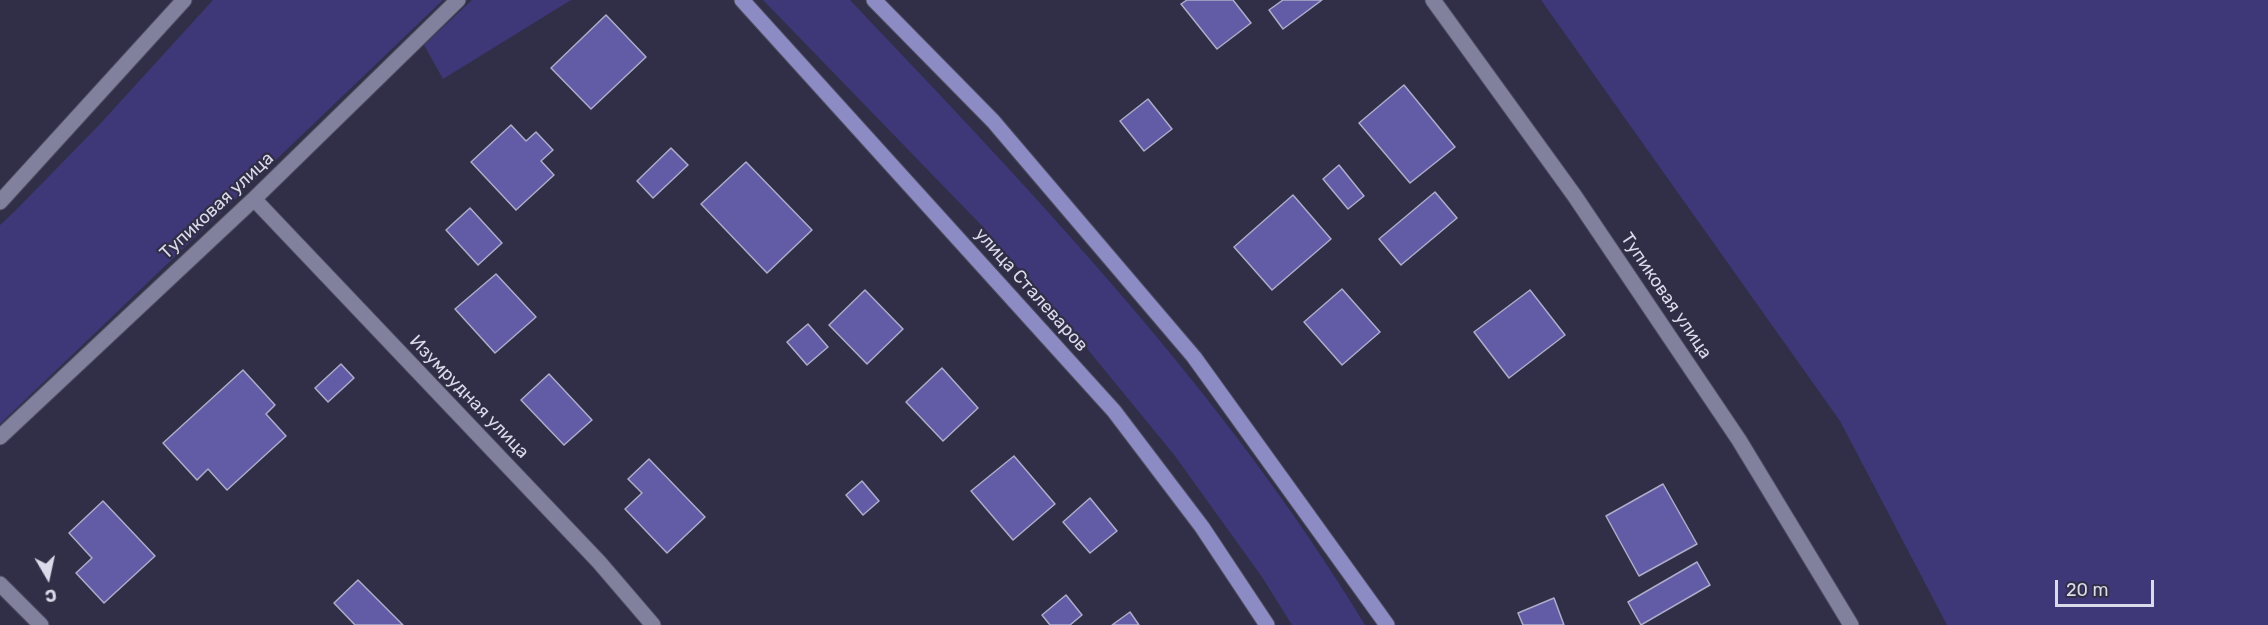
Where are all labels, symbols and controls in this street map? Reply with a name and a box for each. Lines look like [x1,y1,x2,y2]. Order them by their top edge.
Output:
street label: Тупиковая улица [156,148,278,264]
street label: улица Сталеваров [970,224,1092,356]
street label: Тупиковая улица [1616,229,1716,363]
street label: Изумрудная улица [405,331,533,463]
north arrow [18,547,78,607]
scale bar [2058,568,2157,606]
text: 20 m [2066,579,2108,601]
text: С [44,585,58,606]

